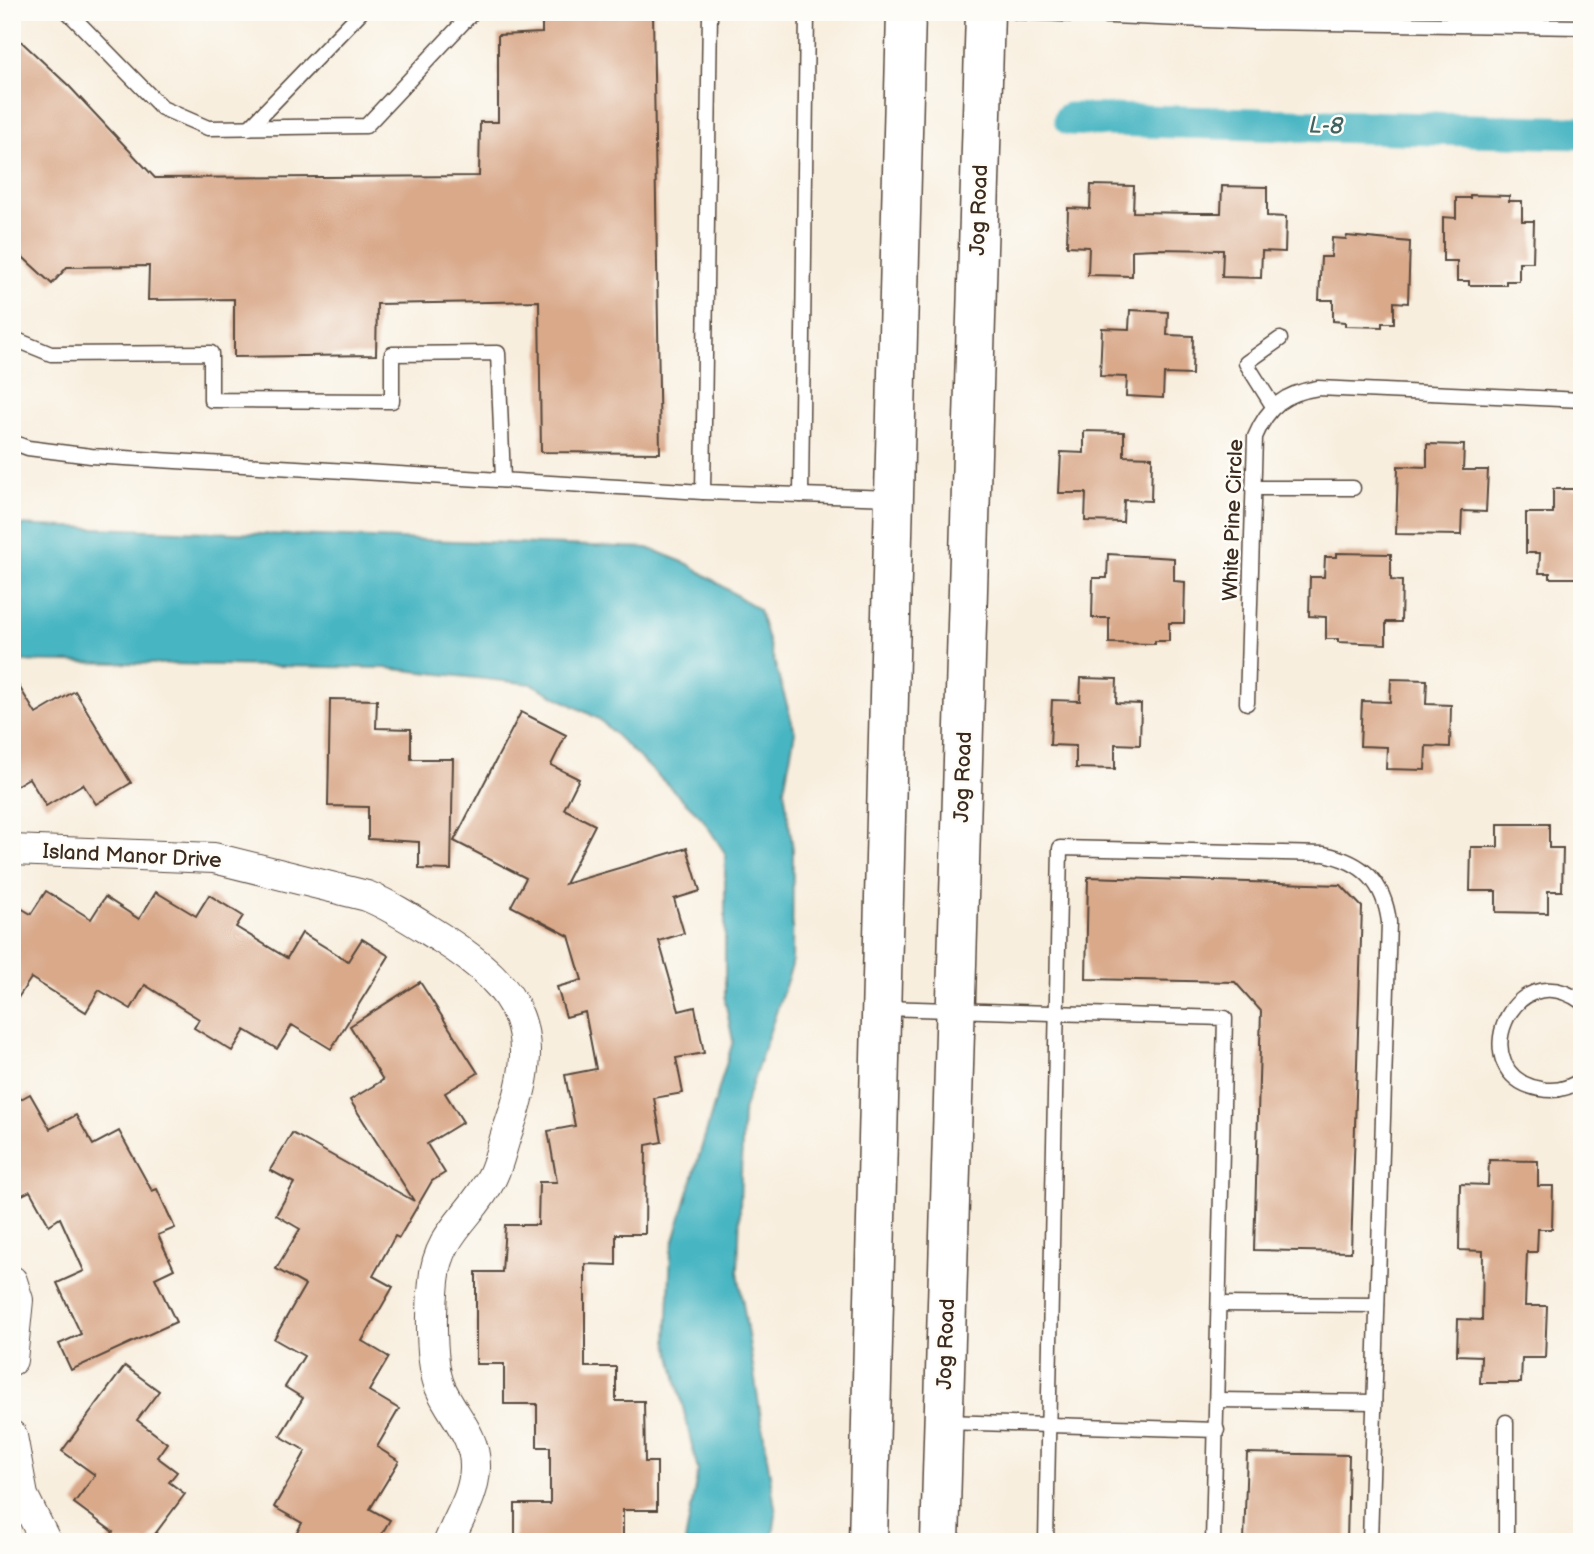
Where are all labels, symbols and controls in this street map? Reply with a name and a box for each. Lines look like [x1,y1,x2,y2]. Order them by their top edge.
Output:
water label: L-8 [1308,111,1345,141]
street label: Jog Road [965,164,993,256]
street label: White Pine Circle [1218,439,1248,601]
street label: Jog Road [949,731,977,823]
street label: Island Manor Drive [42,839,222,873]
street label: Jog Road [932,1298,960,1390]

